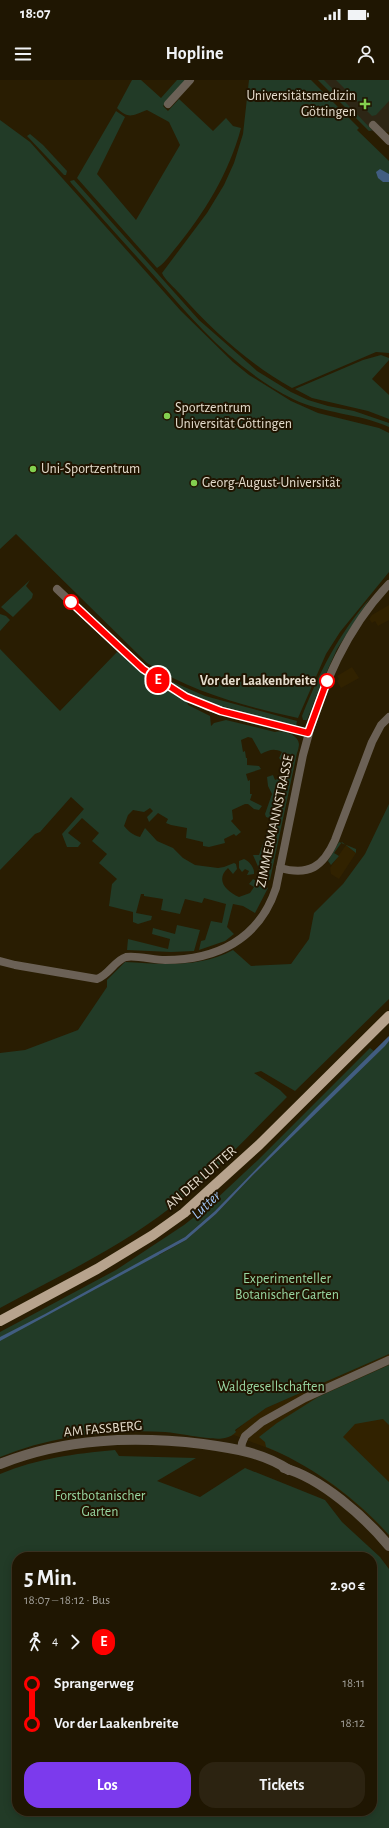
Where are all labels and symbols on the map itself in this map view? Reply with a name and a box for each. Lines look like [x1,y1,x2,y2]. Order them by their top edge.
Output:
place label: Universitätsmedizin Göttingen [246,89,356,119]
marker: Universitätsmedizin Göttingen [359,98,371,110]
place label: Sportzentrum Universität Göttingen [175,401,292,431]
marker: Sportzentrum Universität Göttingen [162,411,172,421]
place label: Uni-Sportzentrum [41,462,140,476]
marker: Uni-Sportzentrum [28,464,38,474]
place label: Georg-August-Universität [202,476,341,490]
marker: Georg-August-Universität [189,478,199,488]
unlabelled marker [63,594,79,610]
line badge: E [145,667,171,693]
marker: Vor der Laakenbreite [319,673,335,689]
place label: Vor der Laakenbreite [200,674,316,688]
street label: ZIMMERMANNSTRASSE [254,753,296,889]
street label: AN DER LUTTER [163,1143,239,1212]
water label: Lutter [189,1187,224,1222]
park label: Experimenteller Botanischer Garten [235,1272,339,1302]
park label: Waldgesellschaften [217,1380,325,1394]
street label: AM FASSBERG [63,1419,143,1439]
park label: Forstbotanischer Garten [55,1489,146,1519]

